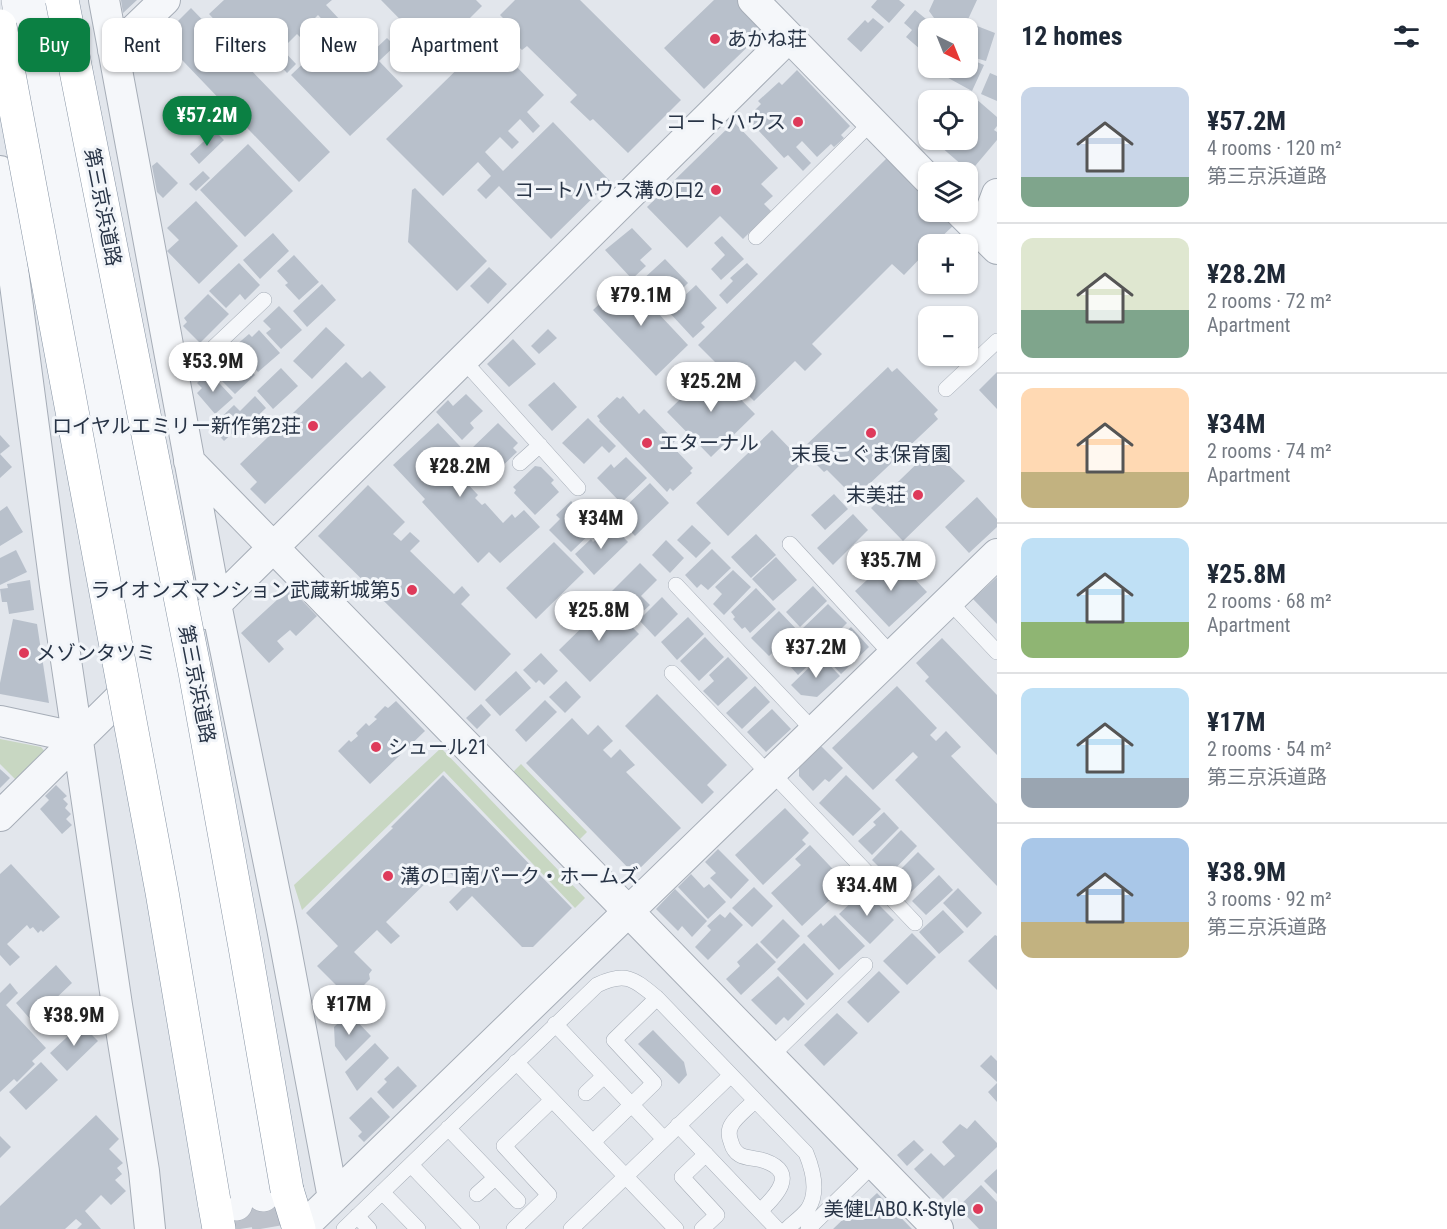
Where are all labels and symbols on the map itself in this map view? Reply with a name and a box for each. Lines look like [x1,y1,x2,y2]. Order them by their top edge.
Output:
north arrow [918,18,978,78]
place label: あかね荘 [727,27,807,51]
marker: あかね荘 [708,32,722,46]
pin: ¥57.2M [158,96,256,147]
place label: コートハウス [666,110,786,134]
marker: コートハウス [791,115,805,129]
street label: 第三京浜道路 [80,146,126,268]
place label: コートハウス溝の口2 [514,178,704,202]
marker: コートハウス溝の口2 [709,183,723,197]
pin: ¥79.1M [592,276,690,327]
pin: ¥53.9M [164,342,262,393]
pin: ¥25.2M [662,362,760,413]
place label: ロイヤルエミリー新作第2荘 [52,414,301,438]
marker: ロイヤルエミリー新作第2荘 [306,419,320,433]
marker: 末長こぐま保育園 [864,426,878,440]
place label: エターナル [659,431,759,455]
marker: エターナル [640,436,654,450]
place label: 末長こぐま保育園 [791,442,951,466]
pin: ¥28.2M [411,447,509,498]
place label: 末美荘 [846,483,906,507]
marker: 末美荘 [911,488,925,502]
pin: ¥34M [565,499,637,550]
pin: ¥35.7M [842,541,940,592]
place label: ライオンズマンション武蔵新城第5 [91,578,400,602]
marker: ライオンズマンション武蔵新城第5 [405,583,419,597]
pin: ¥25.8M [550,591,648,642]
street label: 第三京浜道路 [174,623,220,745]
pin: ¥37.2M [767,628,865,679]
place label: メゾンタツミ [36,641,156,665]
marker: メゾンタツミ [17,646,31,660]
place label: シュール21 [388,735,488,759]
marker: シュール21 [369,740,383,754]
place label: 溝の口南パーク・ホームズ [400,864,639,888]
pin: ¥34.4M [818,866,916,917]
marker: 溝の口南パーク・ホームズ [381,869,395,883]
pin: ¥17M [313,985,385,1036]
pin: ¥38.9M [25,996,123,1047]
place label: 美健LABO.K-Style [824,1197,966,1221]
marker: 美健LABO.K-Style [971,1202,985,1216]

